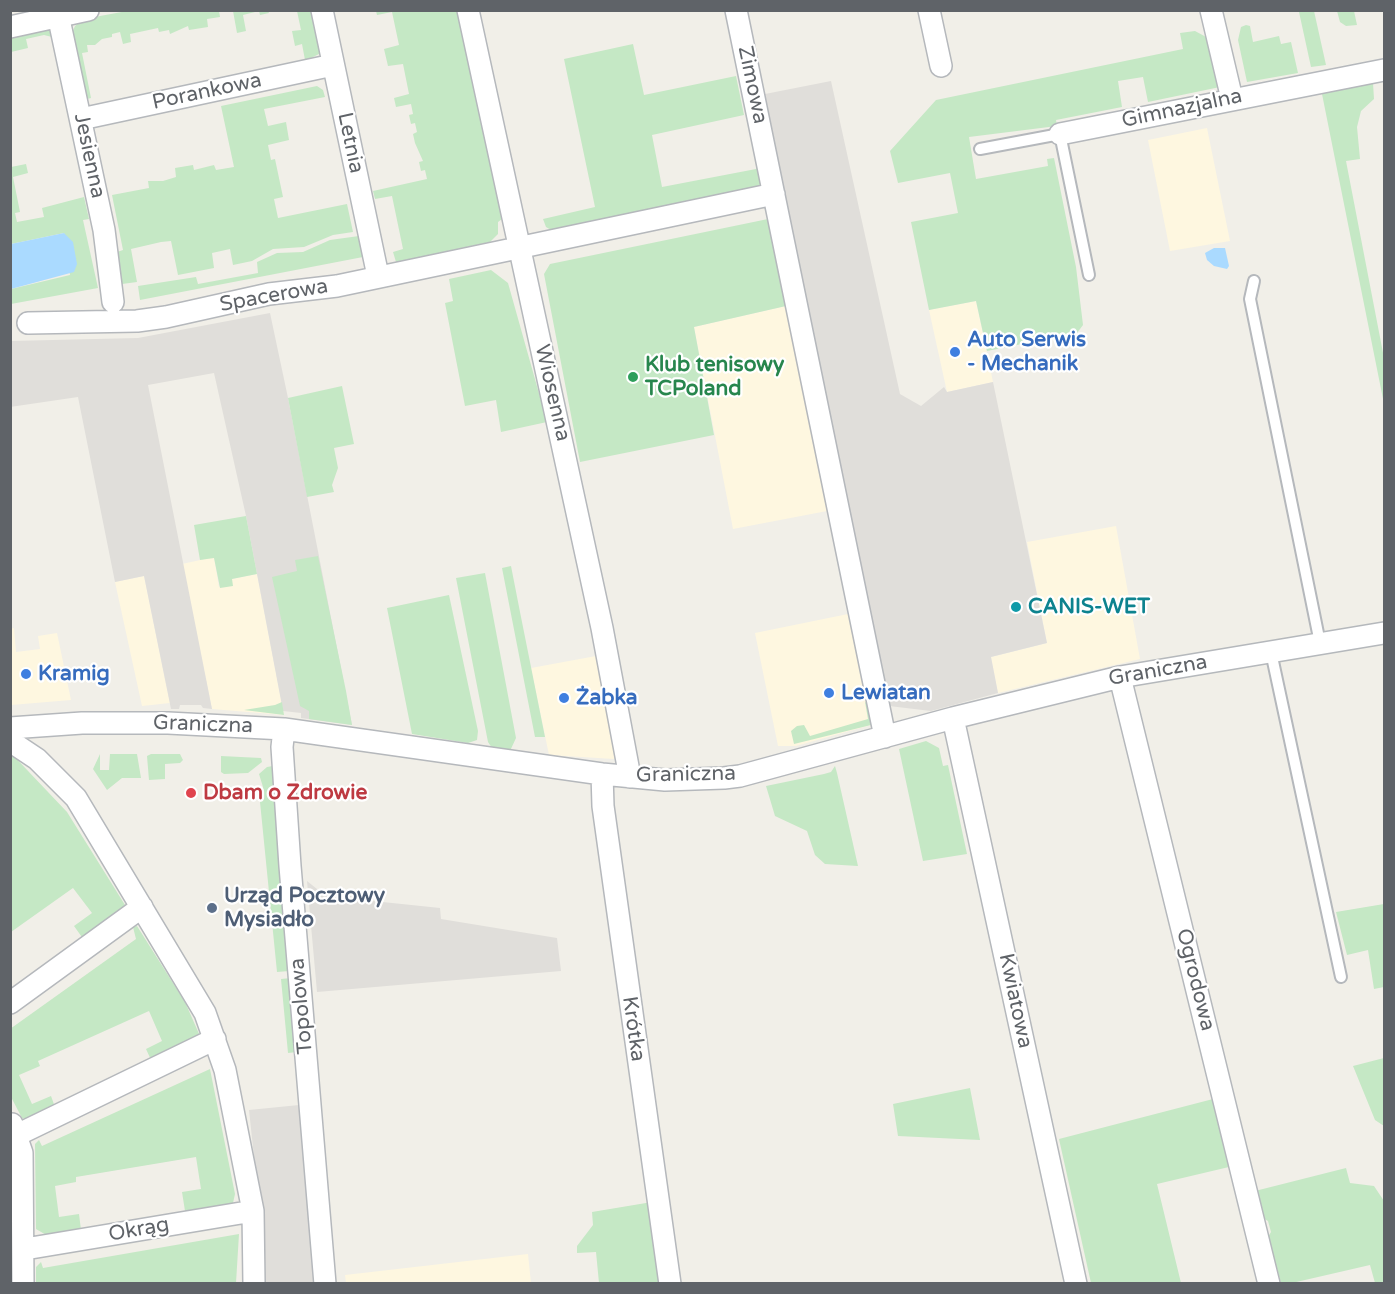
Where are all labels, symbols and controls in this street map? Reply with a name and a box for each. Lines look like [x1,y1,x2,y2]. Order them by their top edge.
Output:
street label: Zimowa [731,44,773,126]
street label: Porankowa [150,68,264,116]
street label: Gimnazjalna [1120,84,1244,134]
street label: Letnia [331,110,369,176]
street label: Jesienna [68,111,110,201]
street label: Spacerowa [218,274,330,318]
place label: Auto Serwis - Mechanik [967,327,1086,377]
street label: Wiosenna [529,342,575,444]
marker: Auto Serwis - Mechanik [948,345,962,359]
place label: Klub tenisowy TCPoland [645,352,784,402]
marker: Klub tenisowy TCPoland [626,370,640,384]
place label: CANIS-WET [1028,594,1150,620]
marker: CANIS-WET [1009,600,1023,614]
street label: Graniczna [1107,650,1209,692]
place label: Kramig [38,661,110,687]
marker: Kramig [19,667,33,681]
place label: Lewiatan [841,680,931,706]
place label: Żabka [576,685,637,711]
marker: Lewiatan [822,686,836,700]
marker: Żabka [557,691,571,705]
street label: Graniczna [153,711,253,739]
street label: Graniczna [636,762,736,788]
place label: Dbam o Zdrowie [203,780,367,806]
marker: Dbam o Zdrowie [184,786,198,800]
place label: Urząd Pocztowy Mysiadło [224,883,385,933]
marker: Urząd Pocztowy Mysiadło [205,901,219,915]
street label: Ogrodowa [1170,926,1220,1034]
street label: Kwiatowa [993,951,1037,1051]
street label: Topolowa [285,957,319,1055]
street label: Krótka [616,995,650,1063]
street label: Okrąg [107,1212,171,1248]

